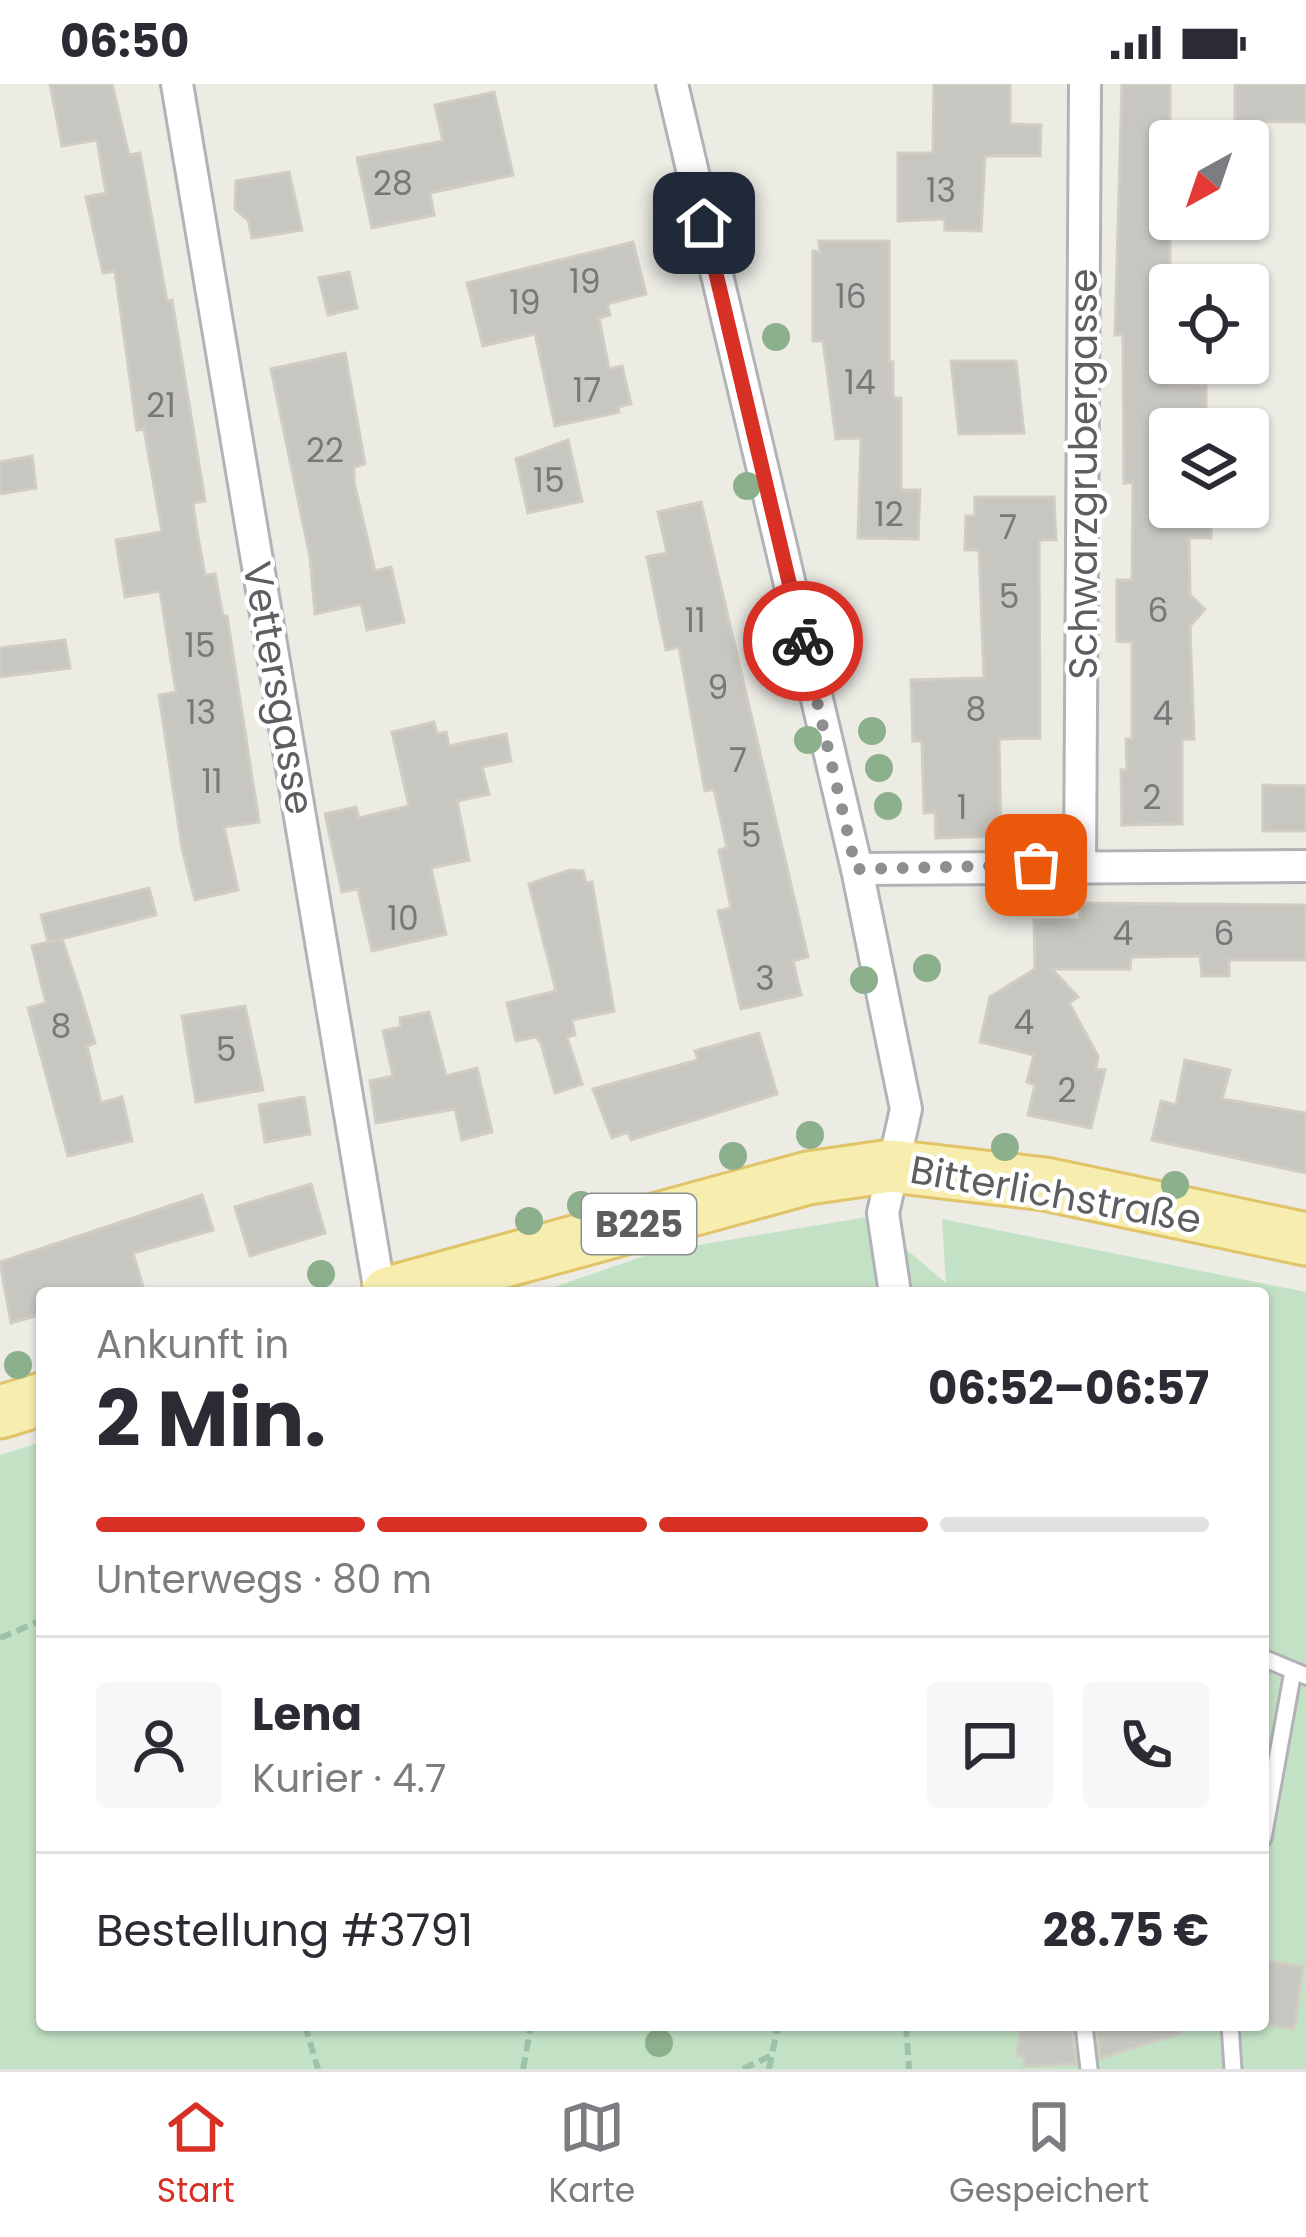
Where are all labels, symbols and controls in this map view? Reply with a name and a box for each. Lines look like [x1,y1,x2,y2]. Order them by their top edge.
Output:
text: 06:50 [60,10,189,73]
north arrow [1149,120,1269,240]
map controls [1149,120,1269,528]
house number: 28 [373,160,413,207]
house number: 13 [926,167,956,214]
pin [653,172,755,274]
icon: home [671,190,737,256]
house number: 19 [569,258,601,305]
button: locate [1149,264,1269,384]
street label: Schwarzgrubergasse [1056,269,1111,679]
house number: 16 [835,273,867,320]
house number: 19 [509,279,541,326]
house number: 14 [844,359,876,406]
house number: 17 [573,367,601,414]
house number: 21 [146,382,176,429]
button: layers [1149,408,1269,528]
house number: 22 [306,427,344,474]
house number: 15 [533,457,565,504]
house number: 12 [874,491,904,538]
house number: 7 [999,504,1017,551]
street label: Vettersgasse [229,557,328,819]
house number: 5 [999,573,1019,620]
courier [743,581,863,701]
house number: 6 [1148,587,1168,634]
house number: 11 [684,597,706,644]
icon: bike [770,608,836,674]
house number: 15 [184,622,216,669]
house number: 9 [708,664,728,711]
house number: 8 [966,686,986,733]
house number: 13 [186,689,216,736]
house number: 4 [1153,690,1173,737]
house number: 7 [729,737,747,784]
house number: 11 [201,758,223,805]
house number: 2 [1143,774,1161,821]
house number: 1 [957,784,967,831]
house number: 5 [741,812,761,859]
pin [985,814,1087,916]
icon: bag [1003,832,1069,898]
house number: 10 [387,895,419,942]
house number: 4 [1113,910,1133,957]
house number: 6 [1214,910,1234,957]
house number: 3 [755,955,775,1002]
house number: 4 [1014,999,1034,1046]
house number: 8 [51,1003,71,1050]
house number: 5 [216,1026,236,1073]
house number: 2 [1058,1067,1076,1114]
street label: Bitterlichstraße [906,1142,1206,1247]
road number: B225 [582,1194,696,1254]
text: Ankunft in [96,1317,289,1372]
text: 06:52–06:57 [928,1357,1209,1420]
text: 2 Min. [96,1364,326,1473]
text: Unterwegs · 80 m [96,1552,432,1607]
button: person [96,1682,222,1808]
button: chat [927,1682,1053,1808]
button: phone [1083,1682,1209,1808]
text: Lena [252,1683,362,1746]
text: Kurier · 4.7 [252,1751,446,1806]
text: Bestellung #3791 [96,1899,473,1962]
text: 28.75 € [1043,1899,1209,1962]
tab: Start [157,2094,235,2216]
tab: Karte [548,2094,635,2216]
tab: Gespeichert [949,2094,1149,2216]

